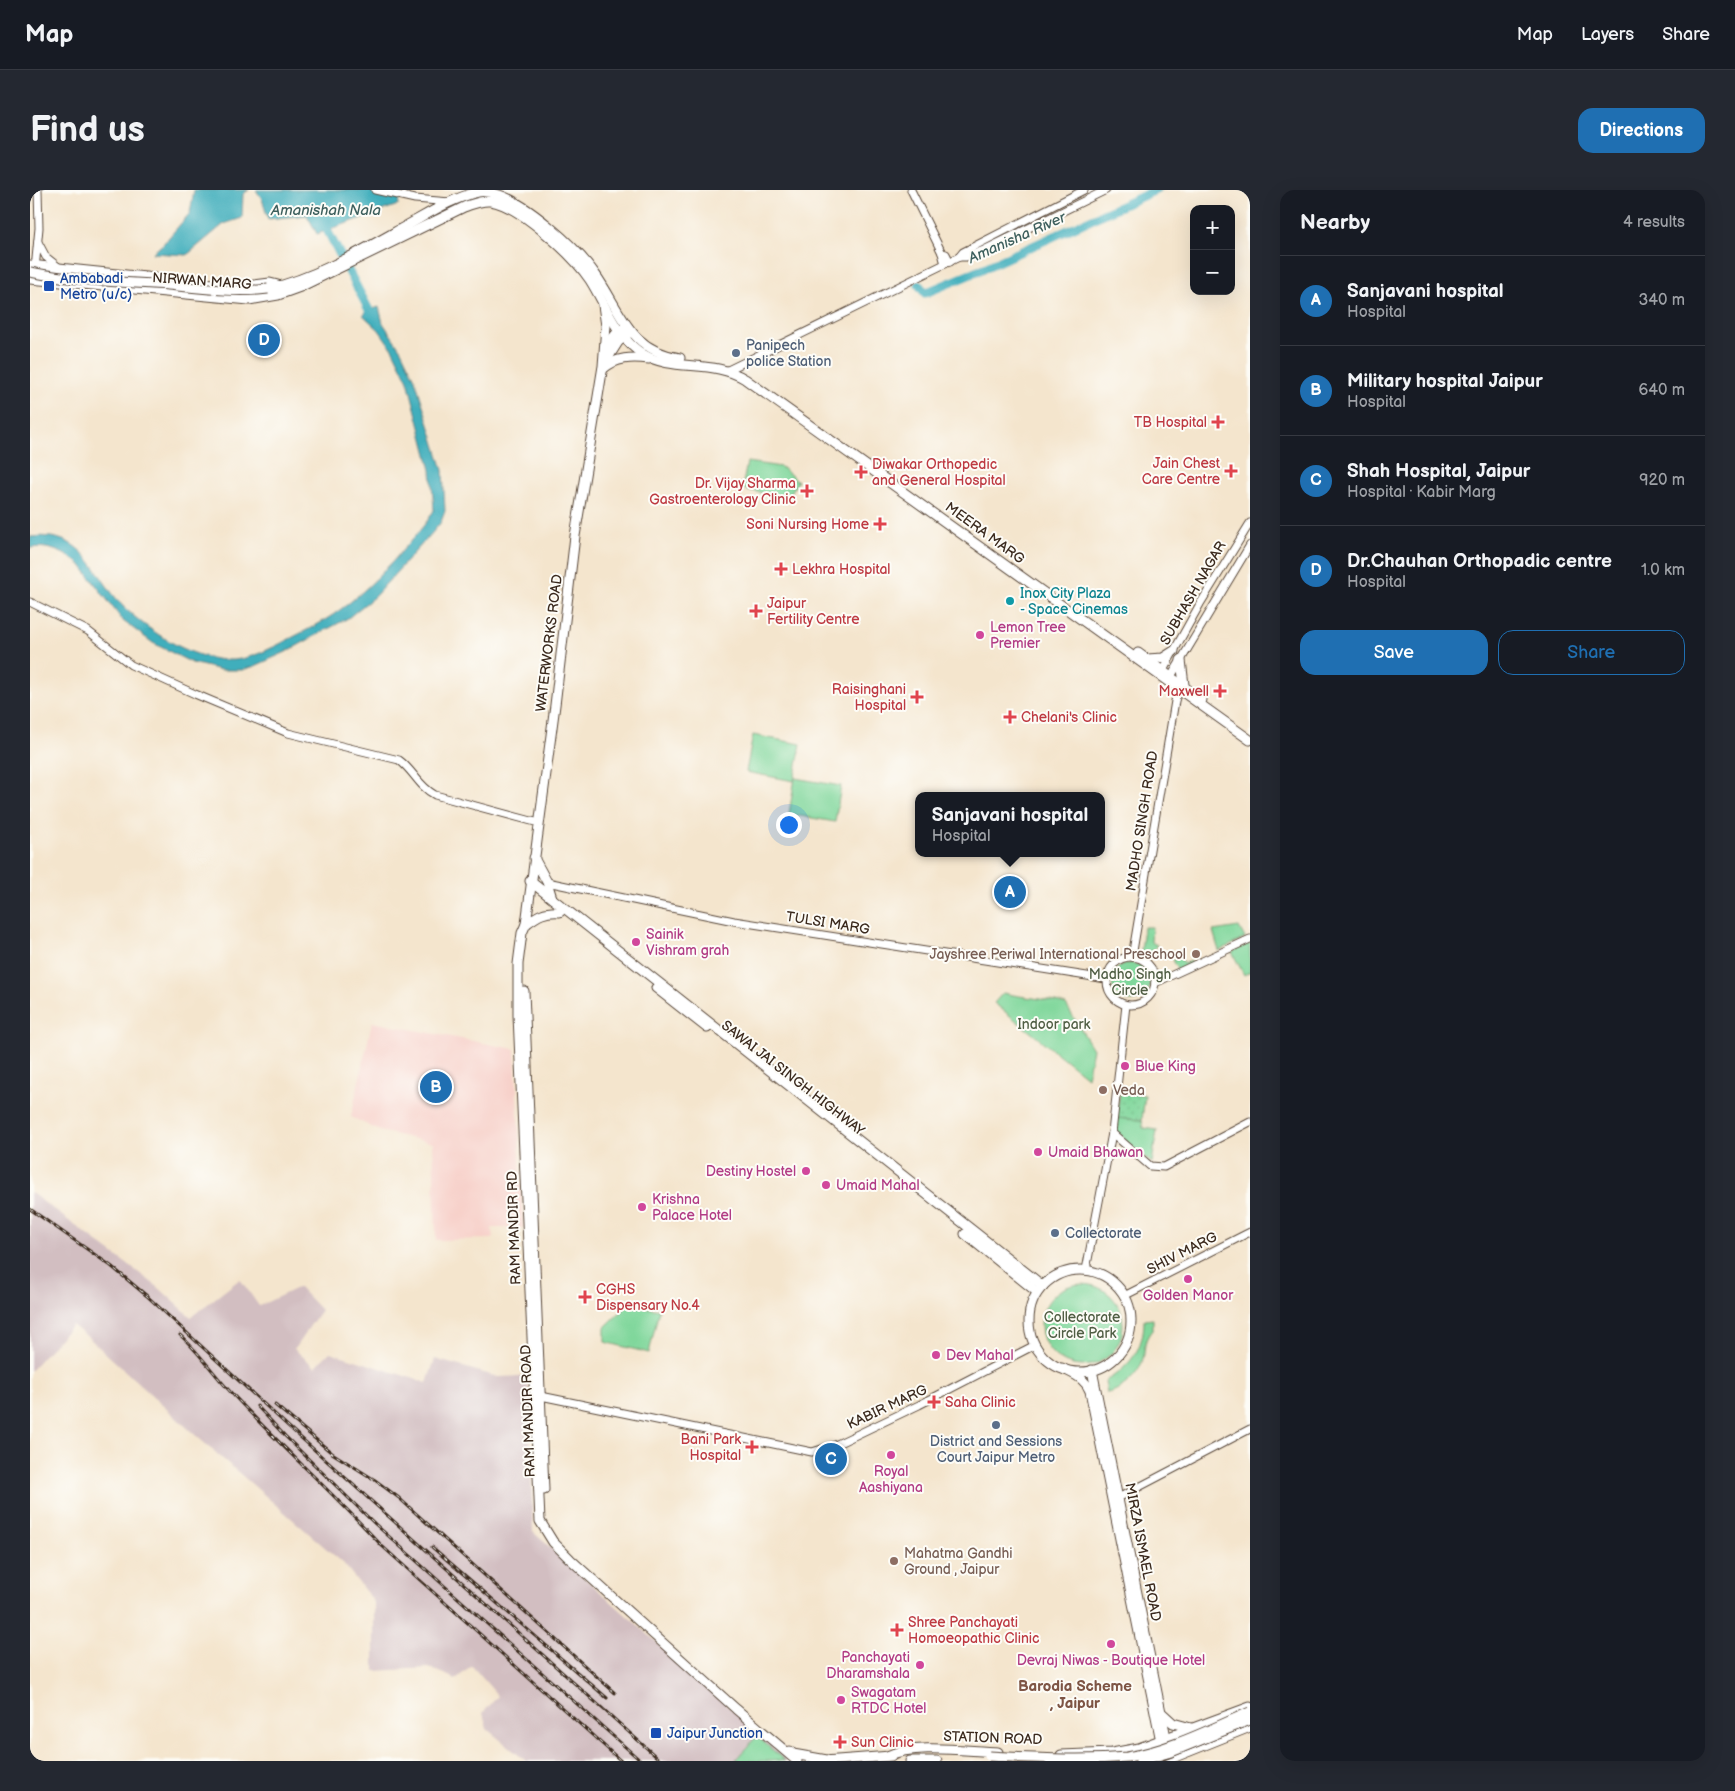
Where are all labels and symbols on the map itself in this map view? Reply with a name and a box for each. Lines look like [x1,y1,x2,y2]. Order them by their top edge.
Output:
water label: Amanishah Nala [270,201,381,220]
water label: Amanisha River [964,207,1070,268]
street label: NIRWAN MARG [152,269,253,293]
place label: Ambabadi Metro (u/c) [60,270,132,303]
marker: Ambabadi Metro (u/c) [42,279,56,293]
pin: D [248,321,280,359]
place label: Panipech police Station [746,337,832,370]
marker: Panipech police Station [730,347,742,359]
place label: TB Hospital [1134,414,1207,431]
marker: TB Hospital [1211,415,1225,429]
place label: Jain Chest Care Centre [1142,455,1221,488]
place label: Diwakar Orthopedic and General Hospital [872,456,1006,489]
marker: Jain Chest Care Centre [1224,464,1238,478]
marker: Diwakar Orthopedic and General Hospital [854,465,868,479]
place label: Dr. Vijay Sharma Gastroenterology Clinic [649,475,796,508]
marker: Dr. Vijay Sharma Gastroenterology Clinic [800,484,814,498]
street label: MEERA MARG [942,499,1028,568]
place label: Soni Nursing Home [746,516,869,533]
marker: Soni Nursing Home [873,517,887,531]
street label: SUBHASH NAGAR [1156,538,1230,648]
place label: Lekhra Hospital [792,561,890,578]
marker: Lekhra Hospital [774,562,788,576]
street label: WATERWORKS ROAD [532,573,566,713]
place label: Inox City Plaza - Space Cinemas [1020,585,1128,618]
place label: Jaipur Fertility Centre [767,595,859,628]
marker: Inox City Plaza - Space Cinemas [1004,595,1016,607]
marker: Jaipur Fertility Centre [749,604,763,618]
place label: Lemon Tree Premier [990,619,1066,652]
marker: Lemon Tree Premier [974,629,986,641]
place label: Raisinghani Hospital [832,681,906,714]
place label: Maxwell [1159,683,1209,700]
marker: Maxwell [1213,684,1227,698]
marker: Raisinghani Hospital [910,690,924,704]
place label: Chelani's Clinic [1021,709,1117,726]
marker: Chelani's Clinic [1003,710,1017,724]
street label: MADHO SINGH ROAD [1122,750,1162,892]
your location [776,812,802,838]
pin: A [994,873,1026,911]
street label: TULSI MARG [785,908,871,938]
place label: Sainik Vishram grah [646,926,729,959]
marker: Sainik Vishram grah [630,936,642,948]
place label: Jayshree Periwal International Preschool [929,946,1186,963]
marker: Jayshree Periwal International Preschool [1190,948,1202,960]
park label: Madho Singh Circle [1089,966,1172,999]
park label: Indoor park [1018,1016,1091,1033]
street label: SAWAI JAI SINGH HIGHWAY [718,1017,869,1140]
place label: Blue King [1135,1058,1196,1075]
marker: Blue King [1119,1060,1131,1072]
pin: B [420,1068,452,1106]
place label: Veda [1113,1082,1145,1099]
marker: Veda [1097,1084,1109,1096]
place label: Umaid Bhawan [1048,1144,1143,1161]
marker: Umaid Bhawan [1032,1146,1044,1158]
place label: Destiny Hostel [706,1163,796,1180]
marker: Destiny Hostel [800,1165,812,1177]
street label: RAM MANDIR RD [504,1171,524,1285]
place label: Umaid Mahal [836,1177,920,1194]
marker: Umaid Mahal [820,1179,832,1191]
place label: Krishna Palace Hotel [652,1191,732,1224]
marker: Krishna Palace Hotel [636,1201,648,1213]
place label: Collectorate [1065,1225,1142,1242]
marker: Collectorate [1049,1227,1061,1239]
street label: SHIV MARG [1144,1228,1220,1278]
marker: Golden Manor [1182,1273,1194,1285]
place label: CGHS Dispensary No.4 [596,1281,700,1314]
place label: Golden Manor [1143,1287,1234,1304]
marker: CGHS Dispensary No.4 [578,1290,592,1304]
park label: Collectorate Circle Park [1044,1309,1120,1342]
street label: RAM MANDIR ROAD [517,1344,539,1478]
place label: Dev Mahal [946,1347,1014,1364]
marker: Dev Mahal [930,1349,942,1361]
street label: KABIR MARG [844,1381,930,1433]
place label: Saha Clinic [945,1394,1016,1411]
marker: Saha Clinic [927,1395,941,1409]
marker: District and Sessions Court Jaipur Metro [990,1419,1002,1431]
place label: Bani Park Hospital [680,1431,741,1464]
place label: District and Sessions Court Jaipur Metro [930,1433,1062,1466]
marker: Bani Park Hospital [745,1440,759,1454]
pin: C [815,1440,847,1478]
marker: Royal Aashiyana [885,1449,897,1461]
place label: Royal Aashiyana [859,1463,923,1496]
street label: MIRZA ISMAEL ROAD [1121,1481,1165,1623]
place label: Mahatma Gandhi Ground , Jaipur [904,1545,1013,1578]
marker: Mahatma Gandhi Ground , Jaipur [888,1555,900,1567]
place label: Shree Panchayati Homoeopathic Clinic [908,1614,1040,1647]
marker: Shree Panchayati Homoeopathic Clinic [890,1623,904,1637]
marker: Devraj Niwas - Boutique Hotel [1105,1638,1117,1650]
place label: Panchayati Dharamshala [826,1649,910,1682]
place label: Devraj Niwas - Boutique Hotel [1017,1652,1205,1669]
marker: Panchayati Dharamshala [914,1659,926,1671]
district label: Barodia Scheme , Jaipur [1018,1677,1132,1713]
place label: Swagatam RTDC Hotel [851,1684,927,1717]
marker: Swagatam RTDC Hotel [835,1694,847,1706]
place label: Jaipur Junction [667,1725,763,1742]
marker: Jaipur Junction [649,1726,663,1740]
street label: STATION ROAD [943,1728,1043,1748]
place label: Sun Clinic [851,1734,914,1751]
marker: Sun Clinic [833,1735,847,1749]

